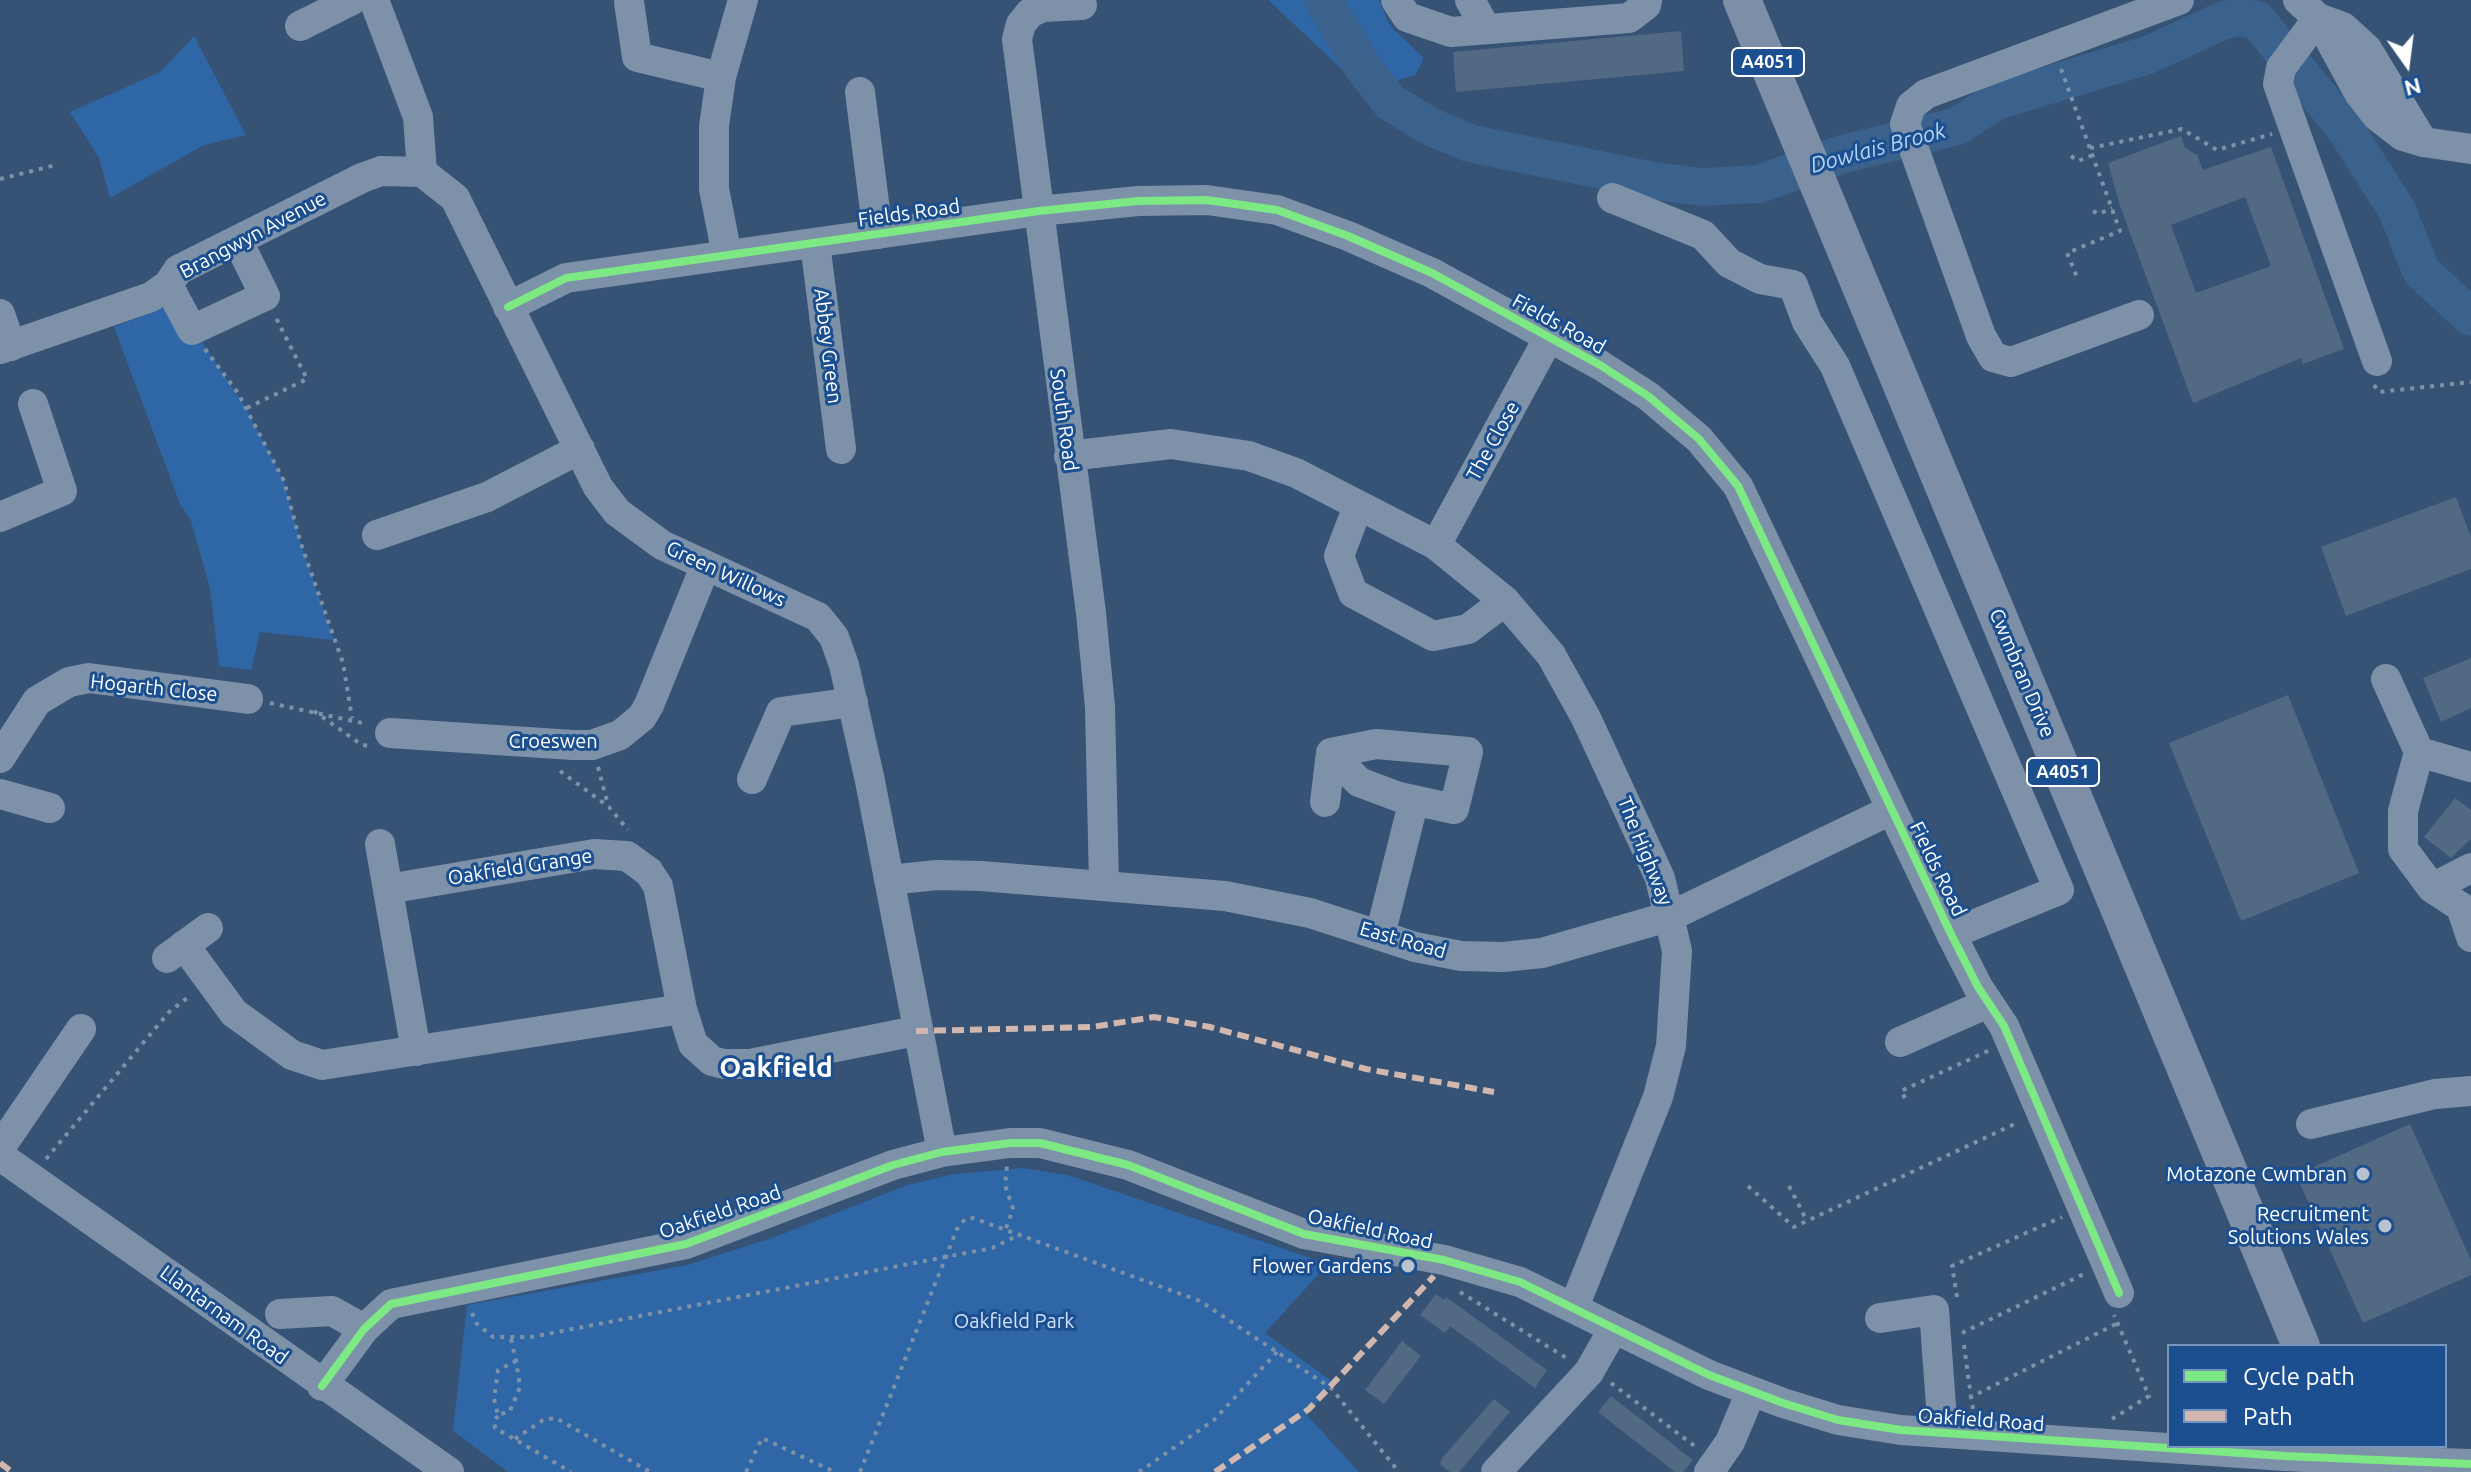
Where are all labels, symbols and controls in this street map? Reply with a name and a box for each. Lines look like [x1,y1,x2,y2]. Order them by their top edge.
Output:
north arrow [2367,24,2447,104]
road number: A4051 [1732,48,1804,76]
text: N [2402,74,2424,102]
water label: Dowlais Brook [1807,117,1949,179]
street label: Brangwyn Avenue [176,186,330,284]
street label: Fields Road [856,194,962,232]
street label: Abbey Green [809,287,847,405]
street label: Fields Road [1508,289,1610,359]
street label: South Road [1045,367,1083,473]
street label: The Close [1461,397,1525,485]
street label: Green Willows [662,536,790,612]
street label: Cwmbran Drive [1984,605,2060,741]
street label: Hogarth Close [89,669,219,707]
street label: Croeswen [508,729,598,753]
road number: A4051 [2027,758,2099,786]
street label: The Highway [1612,793,1678,909]
street label: Fields Road [1905,818,1971,920]
street label: Oakfield Grange [446,844,594,890]
street label: East Road [1357,916,1449,964]
district label: Oakfield [719,1051,833,1085]
place label: Motazone Cwmbran [2166,1162,2347,1186]
marker: Motazone Cwmbran [2354,1165,2372,1183]
street label: Oakfield Road [656,1180,784,1244]
place label: Recruitment Solutions Wales [2228,1202,2369,1249]
street label: Oakfield Road [1305,1204,1435,1254]
marker: Recruitment Solutions Wales [2376,1217,2394,1235]
place label: Flower Gardens [1252,1254,1392,1278]
marker: Flower Gardens [1399,1257,1417,1275]
street label: Llantarnam Road [155,1260,293,1370]
park label: Oakfield Park [954,1309,1074,1333]
legend [2167,1344,2447,1448]
text: Cycle path [2243,1363,2355,1390]
text: Path [2243,1403,2293,1430]
street label: Oakfield Road [1917,1404,2045,1436]

